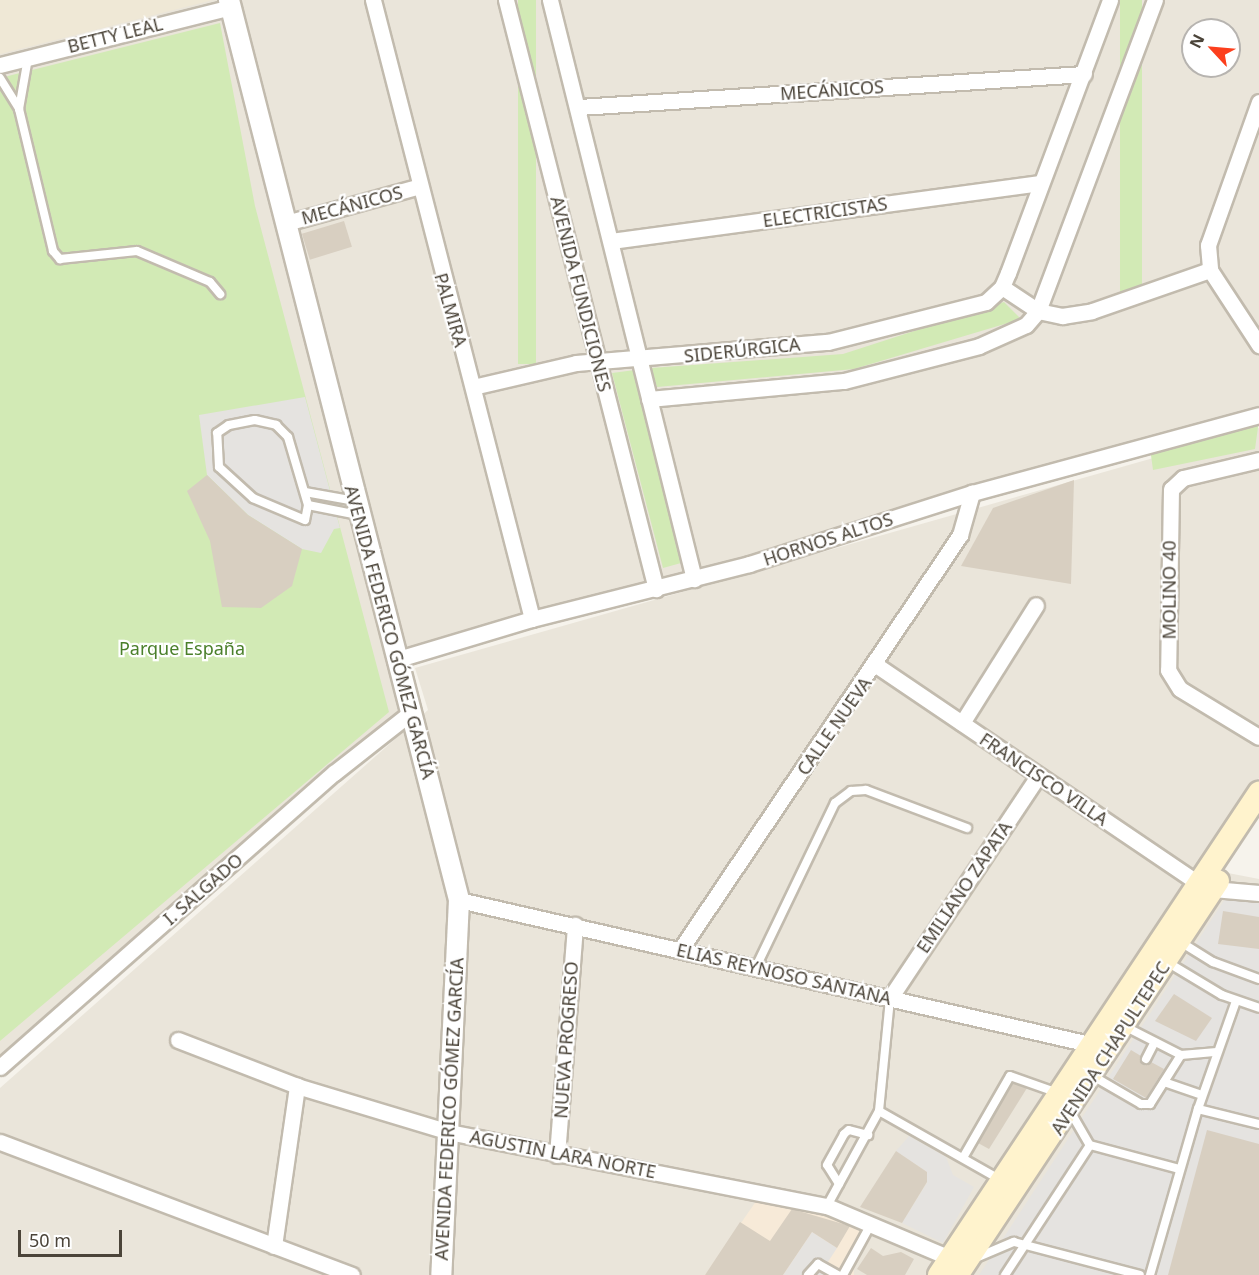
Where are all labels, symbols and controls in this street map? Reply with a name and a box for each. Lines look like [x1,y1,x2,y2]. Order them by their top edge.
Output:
street label: BETTY LEAL [65,13,165,57]
north arrow [1181,18,1241,78]
text: N [1184,30,1209,52]
street label: MECÁNICOS [779,76,885,104]
street label: MECÁNICOS [299,181,405,229]
street label: ELECTRICISTAS [761,193,889,231]
street label: AVENIDA FUNDICIONES [546,194,616,394]
street label: PALMIRA [430,270,472,350]
street label: SIDERÚRGICA [683,333,801,367]
street label: AVENIDA FEDERICO GÓMEZ GARCÍA [340,483,440,781]
street label: HORNOS ALTOS [760,508,896,570]
street label: MOLINO 40 [1158,541,1180,639]
park label: Parque España [119,637,245,659]
street label: CALLE NUEVA [792,673,876,779]
street label: FRANCISCO VILLA [976,728,1112,830]
street label: EMILIANO ZAPATA [912,817,1016,957]
street label: I. SALGADO [159,849,247,929]
street label: ELIAS REYNOSO SANTANA [674,939,894,1009]
street label: AVENIDA FEDERICO GÓMEZ GARCÍA [430,957,468,1261]
street label: AVENIDA CHAPULTEPEC [1046,957,1174,1139]
street label: NUEVA PROGRESO [550,961,582,1119]
street label: AGUSTIN LARA NORTE [468,1125,658,1183]
scale bar [21,1218,124,1256]
text: 50 m [29,1228,71,1252]

